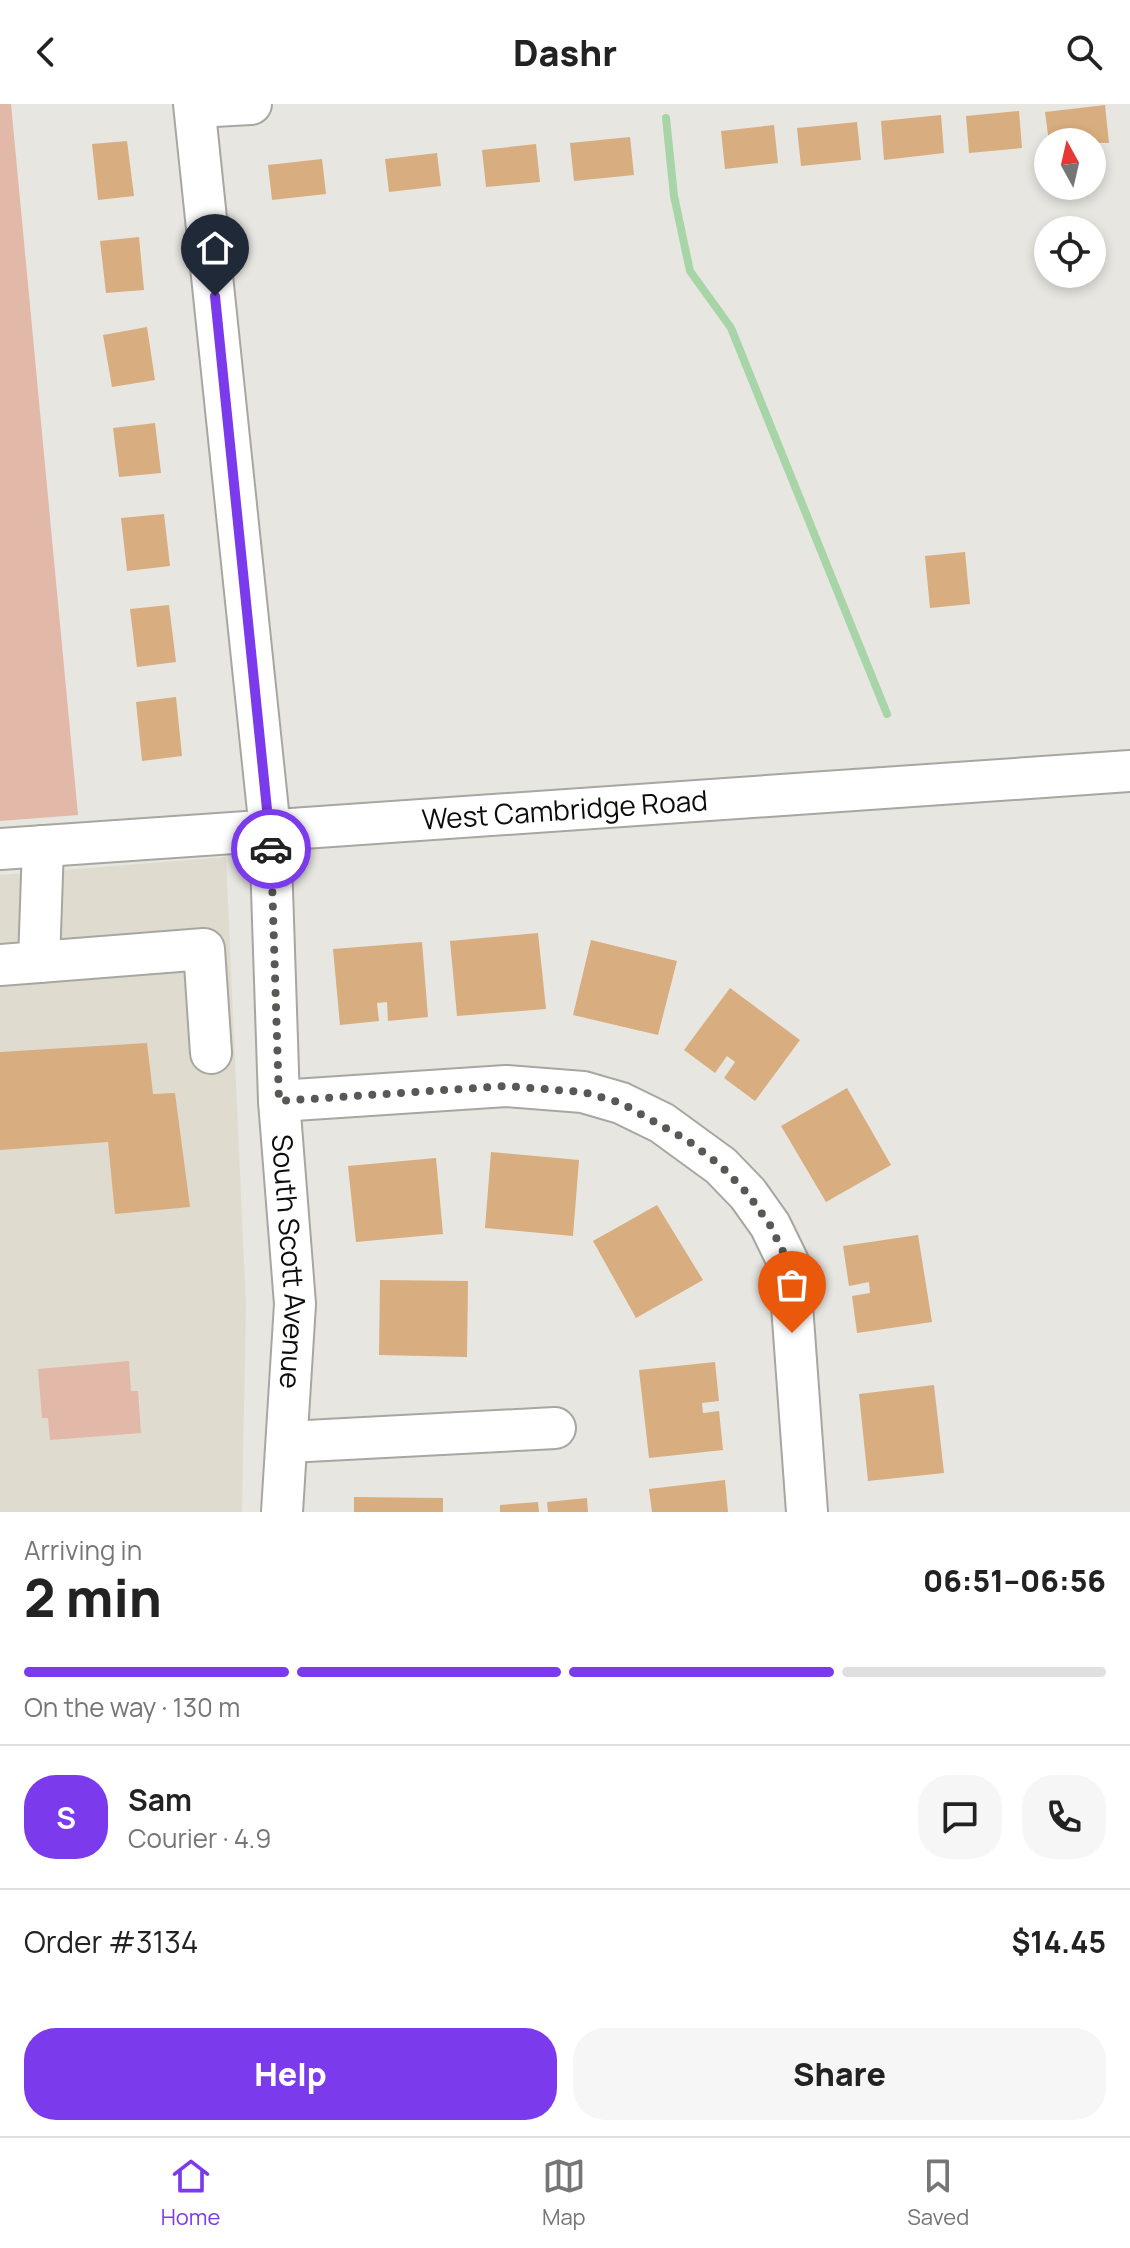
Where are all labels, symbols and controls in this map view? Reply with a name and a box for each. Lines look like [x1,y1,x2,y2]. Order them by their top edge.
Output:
text: Dashr [513,28,617,77]
icon: back [24,30,68,74]
icon: search [1062,30,1106,74]
north arrow [1034,128,1106,200]
map controls [1034,128,1106,288]
pin [181,214,249,296]
button: locate [1034,216,1106,288]
icon: home [193,226,237,270]
street label: West Cambridge Road [420,780,709,838]
courier [231,809,311,889]
icon: car [249,827,293,871]
street label: South Scott Avenue [264,1133,315,1390]
pin [758,1251,826,1333]
icon: bag [770,1263,814,1307]
text: Arriving in [24,1532,142,1568]
text: 06:51–06:56 [923,1560,1106,1601]
text: 2 min [24,1562,162,1633]
text: On the way · 130 m [24,1689,240,1725]
button: chat [918,1775,1002,1859]
button: phone [1022,1775,1106,1859]
text: Sam [128,1779,192,1820]
text: S [56,1797,76,1838]
text: Courier · 4.9 [128,1820,271,1856]
text: Order #3134 [24,1921,199,1962]
text: $14.45 [1011,1921,1106,1962]
button: Help [24,2028,557,2120]
button: Share [573,2028,1106,2120]
tab: Home [161,2154,220,2232]
tab: Map [542,2154,586,2232]
tab: Saved [907,2154,969,2232]

